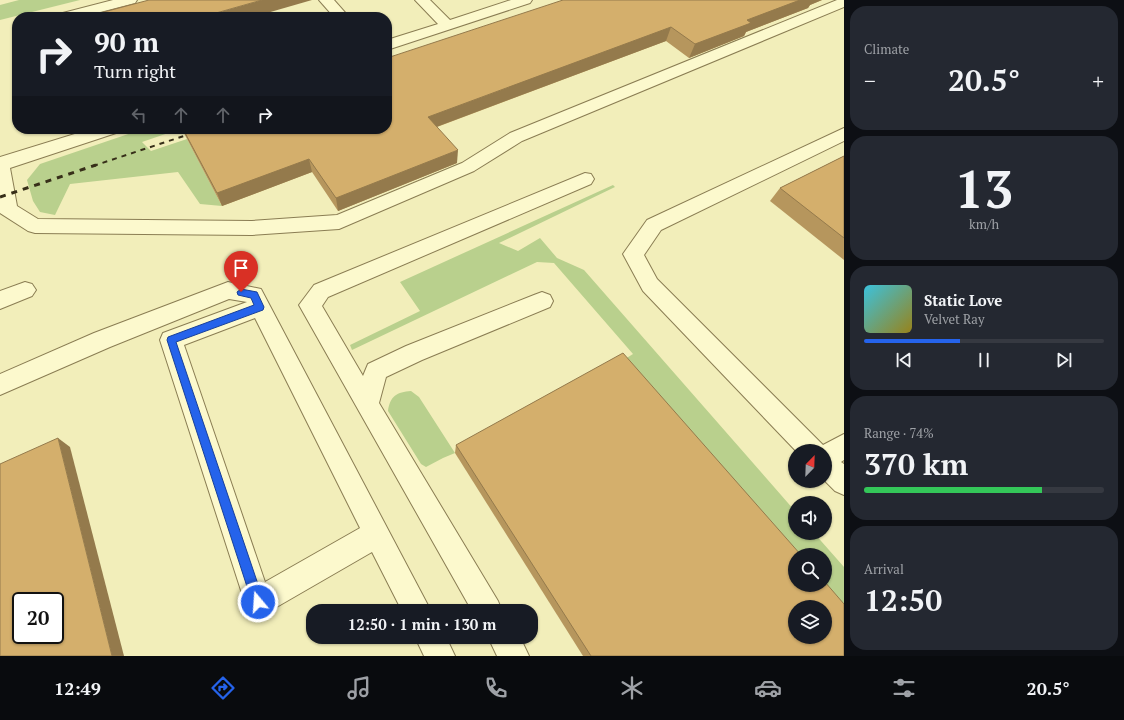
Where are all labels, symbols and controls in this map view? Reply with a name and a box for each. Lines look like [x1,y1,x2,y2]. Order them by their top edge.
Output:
text: 90 m [94,23,159,60]
icon: right [28,28,80,80]
text: Climate [864,40,909,58]
text: Turn right [94,59,176,83]
text: 20.5° [948,60,1020,100]
text: − [864,66,876,95]
text: + [1092,66,1104,95]
icon: left [128,104,150,126]
icon: ahead [170,104,192,126]
icon: ahead [212,104,234,126]
icon: right [254,104,276,126]
text: 13 [955,154,1013,223]
text: km/h [969,215,999,233]
pin [224,251,258,292]
icon: arrive [230,257,252,279]
text: Static Love [924,290,1002,310]
text: Velvet Ray [924,310,984,328]
icon: previous [893,349,915,371]
icon: pause [973,349,995,371]
icon: next [1053,349,1075,371]
text: Range · 74% [864,424,934,442]
north arrow [788,444,832,488]
map controls [788,444,832,644]
text: 370 km [864,444,968,484]
button: sound [788,496,832,540]
button: search [788,548,832,592]
text: Arrival [864,560,904,578]
text: 12:50 [864,580,942,620]
position arrow [237,581,279,623]
speed limit sign: 20 [12,592,64,644]
button: layers [788,600,832,644]
text: 12:50 · 1 min · 130 m [348,614,496,634]
icon: directions [209,674,237,702]
icon: music [345,674,373,702]
icon: phone [482,674,510,702]
icon: climate [618,674,646,702]
icon: car [754,674,782,702]
icon: filters [890,674,918,702]
text: 12:49 [54,676,101,700]
text: 20.5° [1027,676,1070,700]

